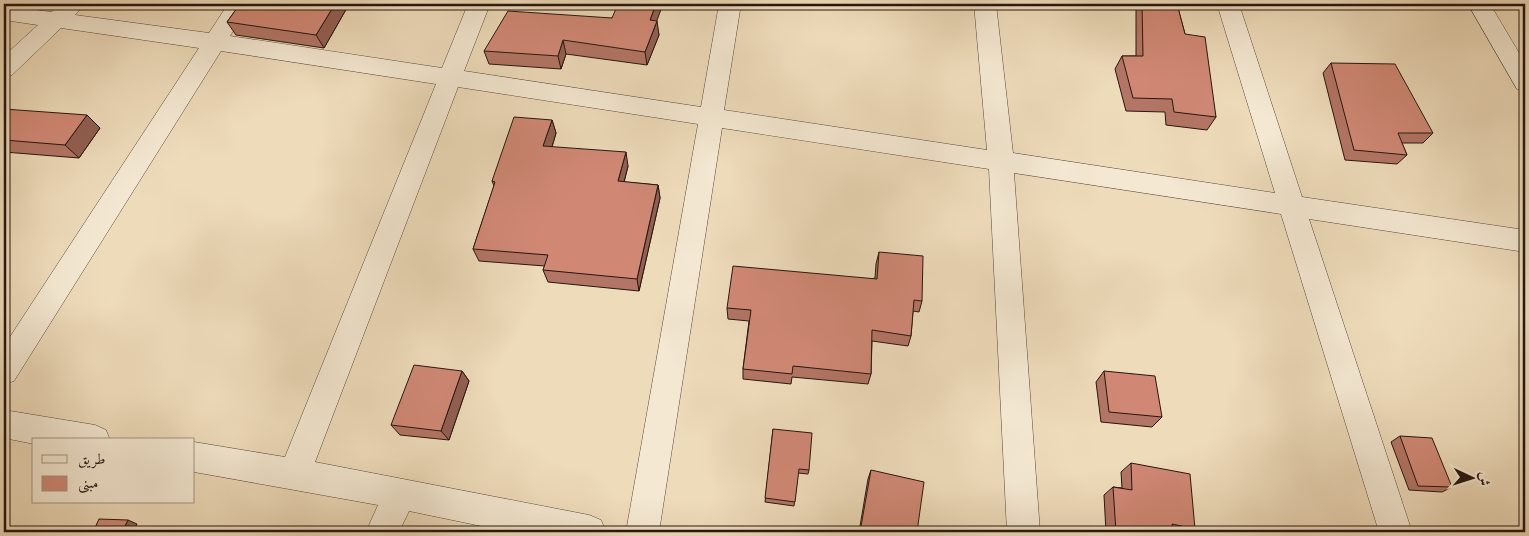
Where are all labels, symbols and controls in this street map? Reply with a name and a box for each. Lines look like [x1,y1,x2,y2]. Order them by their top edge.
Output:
legend [32,438,195,504]
text: طريق [78,450,105,469]
north arrow [1446,454,1496,504]
text: ش [1475,471,1493,487]
text: مبنى [78,474,98,494]

